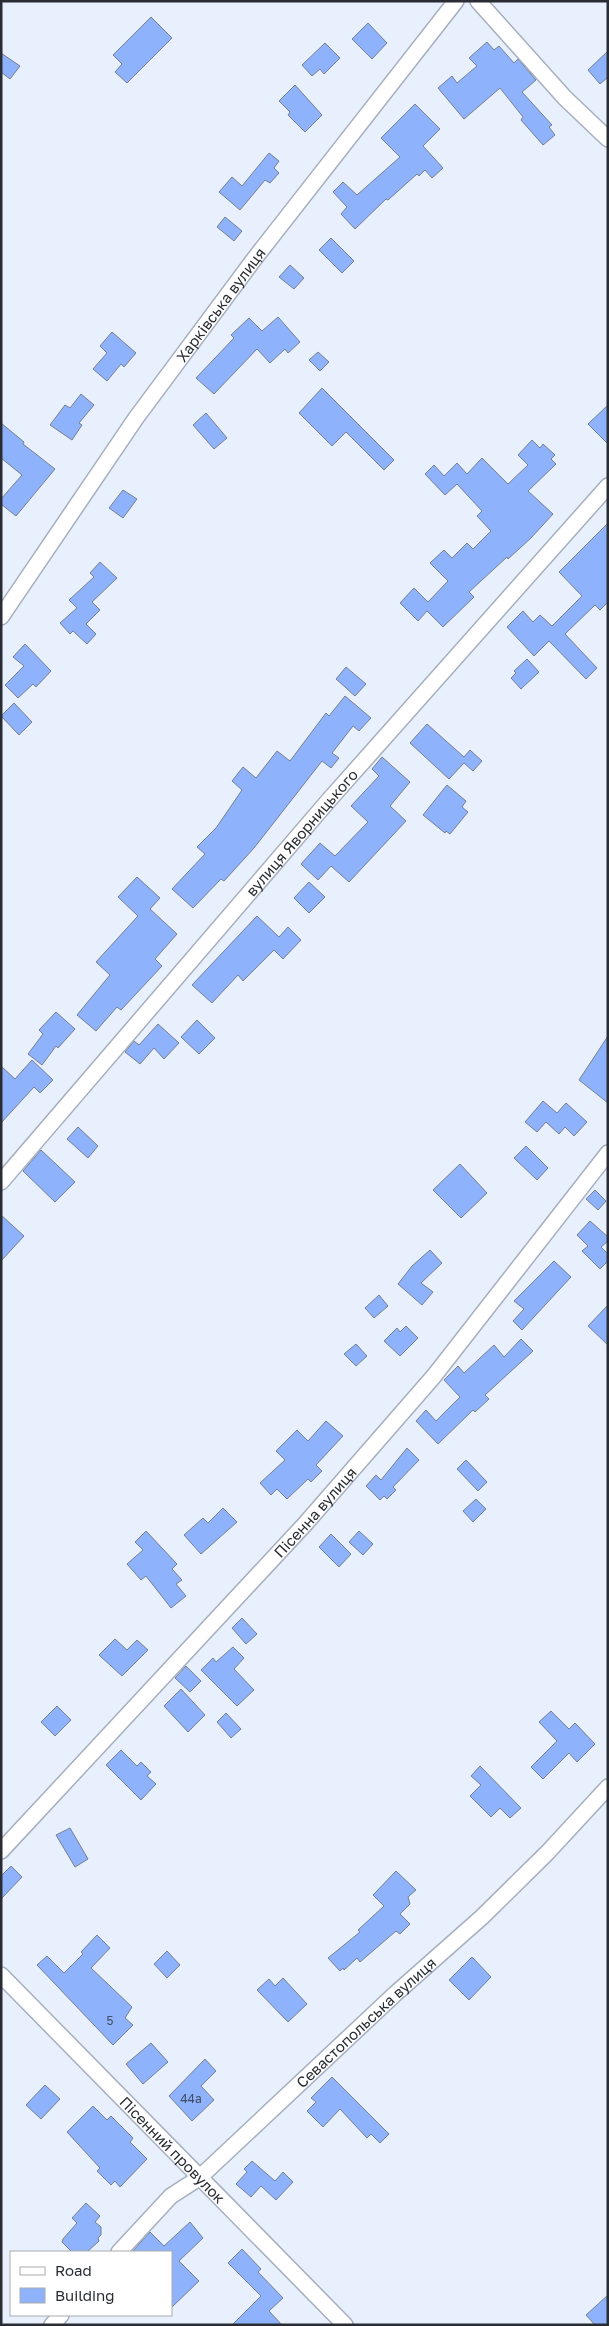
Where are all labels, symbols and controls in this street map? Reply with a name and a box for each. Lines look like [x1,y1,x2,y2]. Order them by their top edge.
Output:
street label: Харківська вулиця [172,244,269,365]
street label: вулиця Яворницького [242,765,361,899]
street label: Пісенна вулиця [270,1463,360,1561]
street label: Севастопольська вулиця [292,1953,440,2091]
house number: 5 [107,2013,114,2028]
house number: 44а [180,2091,202,2106]
street label: Пісенний провулок [116,2093,229,2207]
legend [10,2251,172,2316]
text: Road [55,2261,92,2279]
text: Building [55,2286,115,2304]

